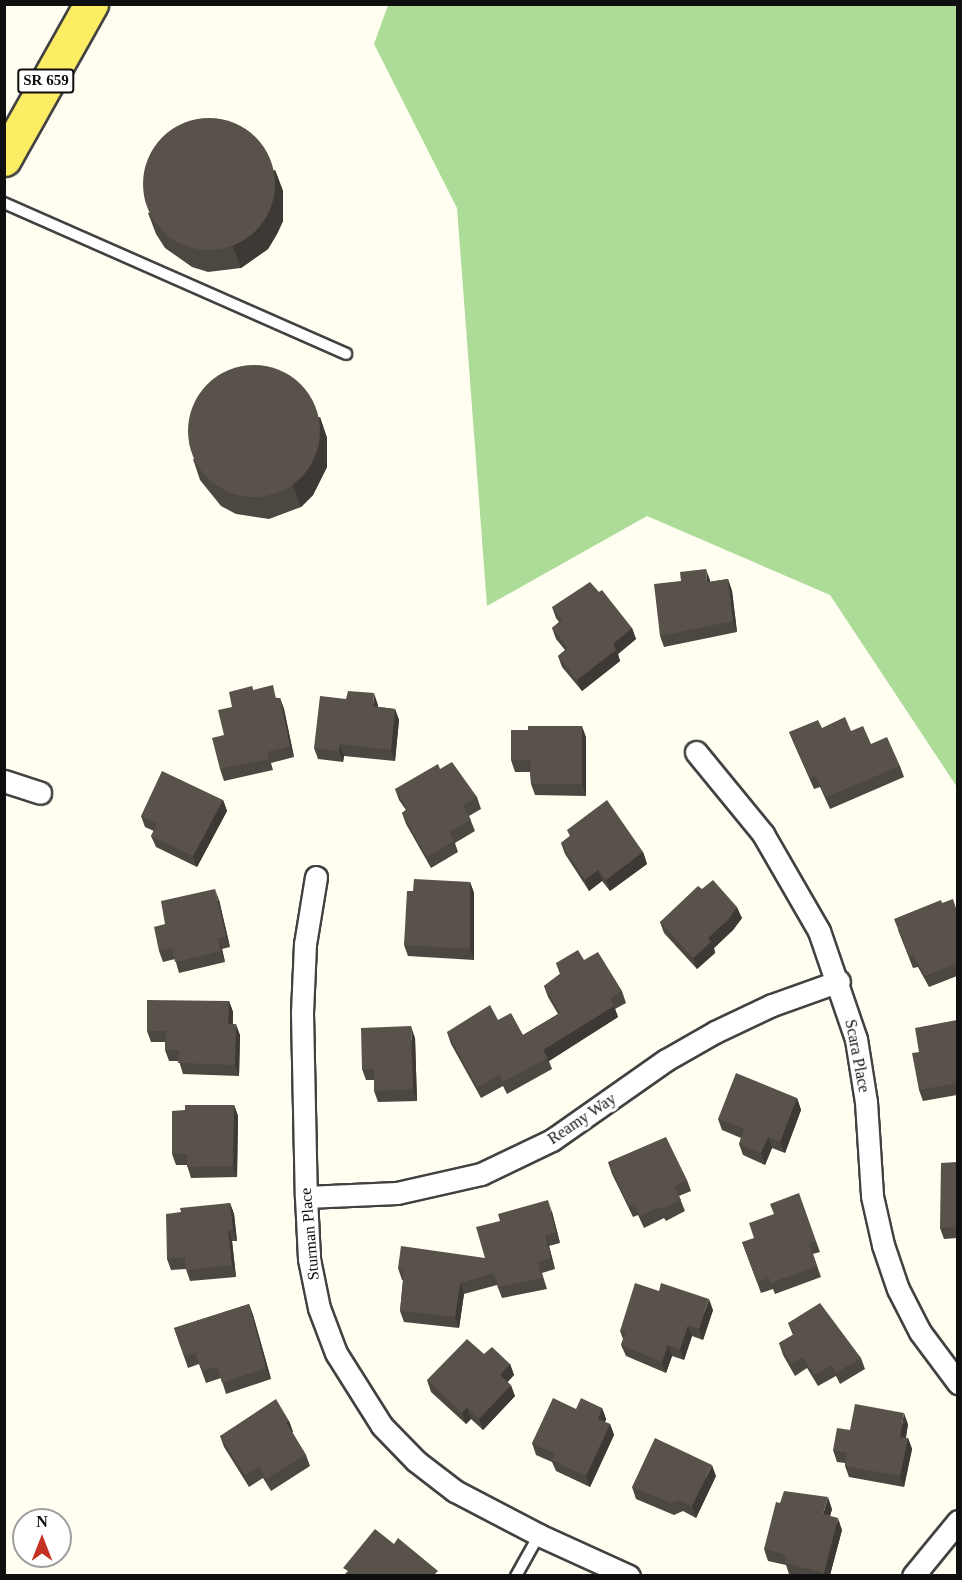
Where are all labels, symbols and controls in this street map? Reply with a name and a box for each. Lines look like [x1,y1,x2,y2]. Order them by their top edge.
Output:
road number: SR 659 [16,69,76,93]
street label: Scara Place [840,1018,874,1094]
street label: Reamy Way [544,1089,620,1149]
street label: Sturman Place [296,1187,324,1281]
north arrow [12,1508,72,1568]
text: N [36,1513,48,1530]

